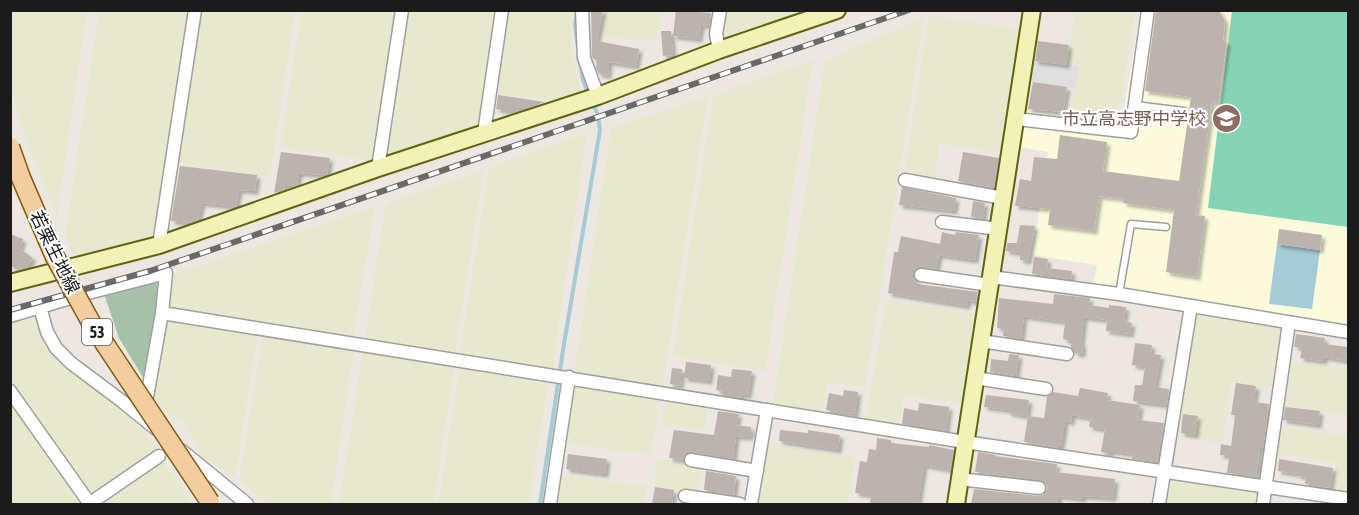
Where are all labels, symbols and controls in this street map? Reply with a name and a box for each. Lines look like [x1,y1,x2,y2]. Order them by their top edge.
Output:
school or university icon: 市立高志野中学校 [1211,102,1243,134]
place label: 市立高志野中学校 [1062,108,1206,129]
street label: 若栗生地線 [26,207,84,297]
road number: 53 [82,319,112,345]

